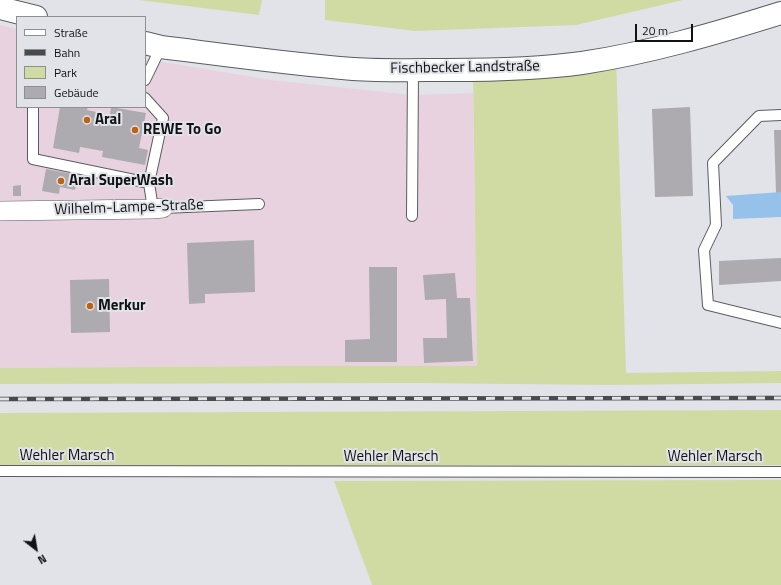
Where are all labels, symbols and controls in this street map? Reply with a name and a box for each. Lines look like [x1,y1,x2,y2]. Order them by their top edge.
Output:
legend [16,16,146,108]
scale bar [637,16,695,42]
text: 20 m [642,21,668,40]
text: Straße [54,23,88,42]
text: Bahn [54,43,80,62]
street label: Fischbecker Landstraße [390,58,540,78]
text: Park [54,63,77,82]
text: Gebäude [54,83,99,102]
place label: Aral [95,111,121,129]
marker: Aral [82,115,92,125]
place label: REWE To Go [143,121,221,139]
marker: REWE To Go [130,125,140,135]
place label: Aral SuperWash [69,172,173,190]
marker: Aral SuperWash [56,176,66,186]
street label: Wilhelm-Lampe-Straße [54,196,204,220]
place label: Merkur [98,297,146,315]
marker: Merkur [85,301,95,311]
street label: Wehler Marsch [19,447,115,465]
street label: Wehler Marsch [343,448,439,466]
street label: Wehler Marsch [667,448,763,466]
north arrow [16,529,56,569]
text: N [35,550,50,568]

